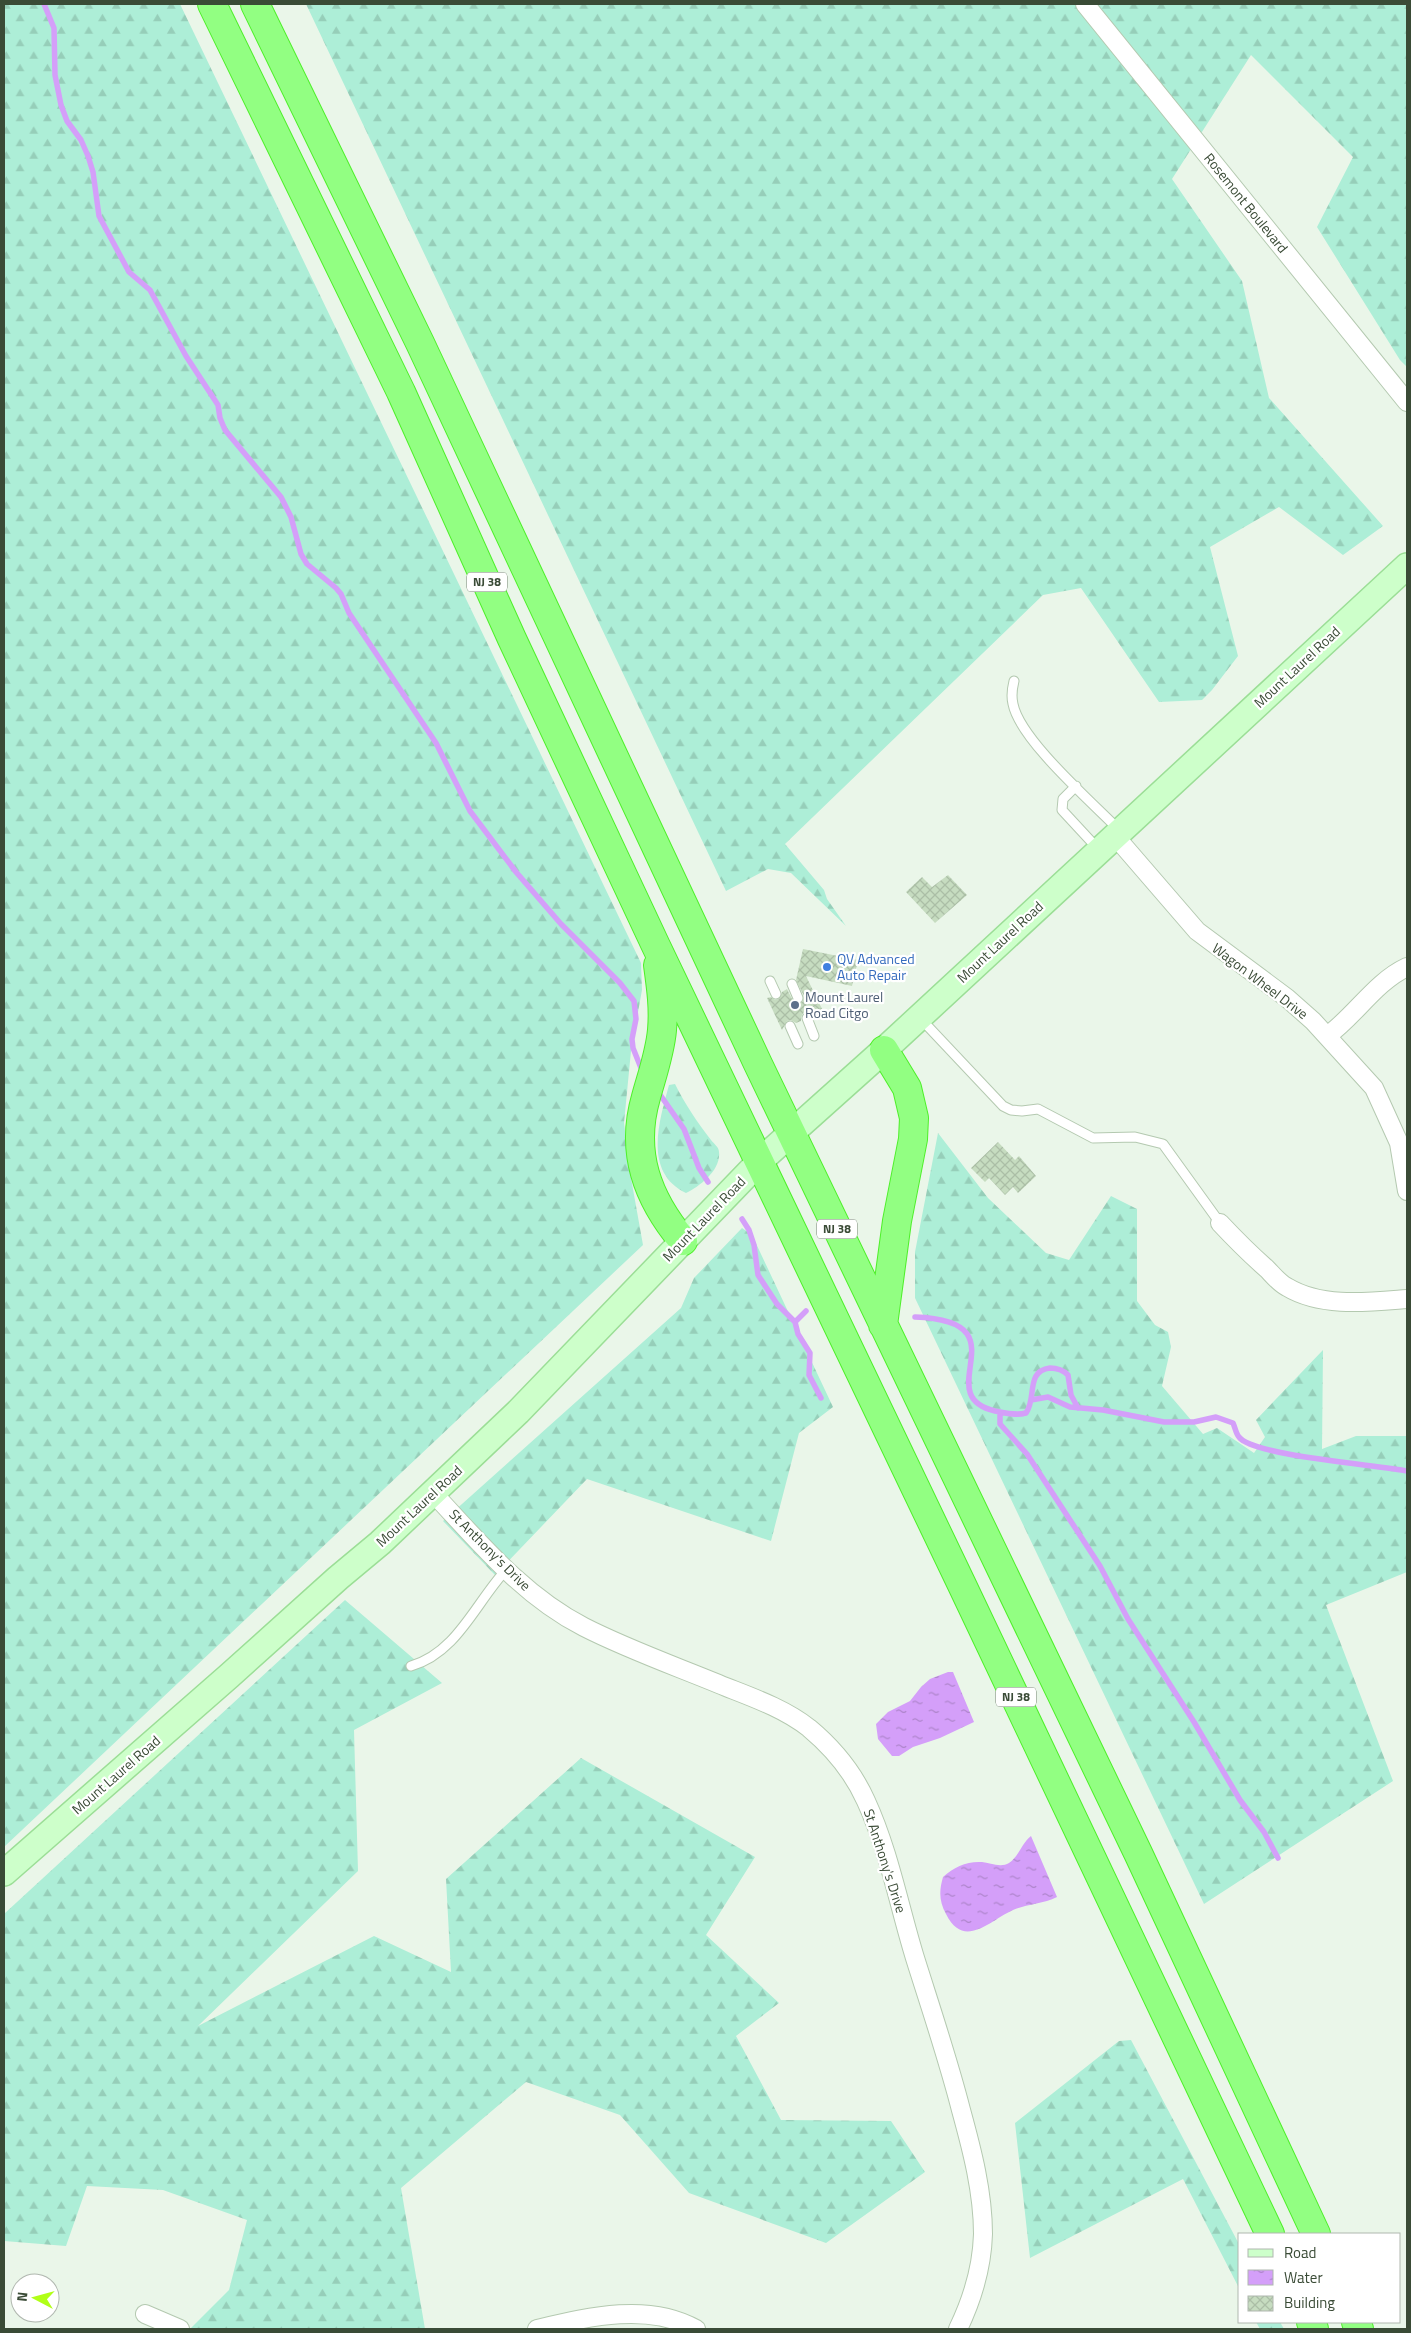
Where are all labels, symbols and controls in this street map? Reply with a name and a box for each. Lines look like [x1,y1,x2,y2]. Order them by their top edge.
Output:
street label: Rosemont Boulevard [1199,148,1293,257]
road number: NJ 38 [467,572,507,592]
street label: Mount Laurel Road [1249,621,1345,712]
street label: Mount Laurel Road [952,896,1048,987]
street label: Wagon Wheel Drive [1208,937,1313,1024]
place label: QV Advanced Auto Repair [837,948,915,985]
marker: QV Advanced Auto Repair [821,961,833,973]
place label: Mount Laurel Road Citgo [805,986,883,1023]
marker: Mount Laurel Road Citgo [789,999,801,1011]
street label: Mount Laurel Road [657,1171,750,1266]
road number: NJ 38 [817,1220,857,1238]
street label: Mount Laurel Road [371,1460,467,1551]
street label: St Anthony's Drive [445,1504,536,1595]
road number: NJ 38 [996,1688,1036,1706]
street label: Mount Laurel Road [67,1730,165,1819]
street label: St Anthony's Drive [859,1806,912,1916]
legend [1238,2233,1401,2323]
text: Road [1284,2241,1316,2264]
text: Water [1284,2266,1323,2289]
north arrow [10,2273,60,2323]
text: N [11,2291,33,2303]
text: Building [1284,2291,1335,2314]

